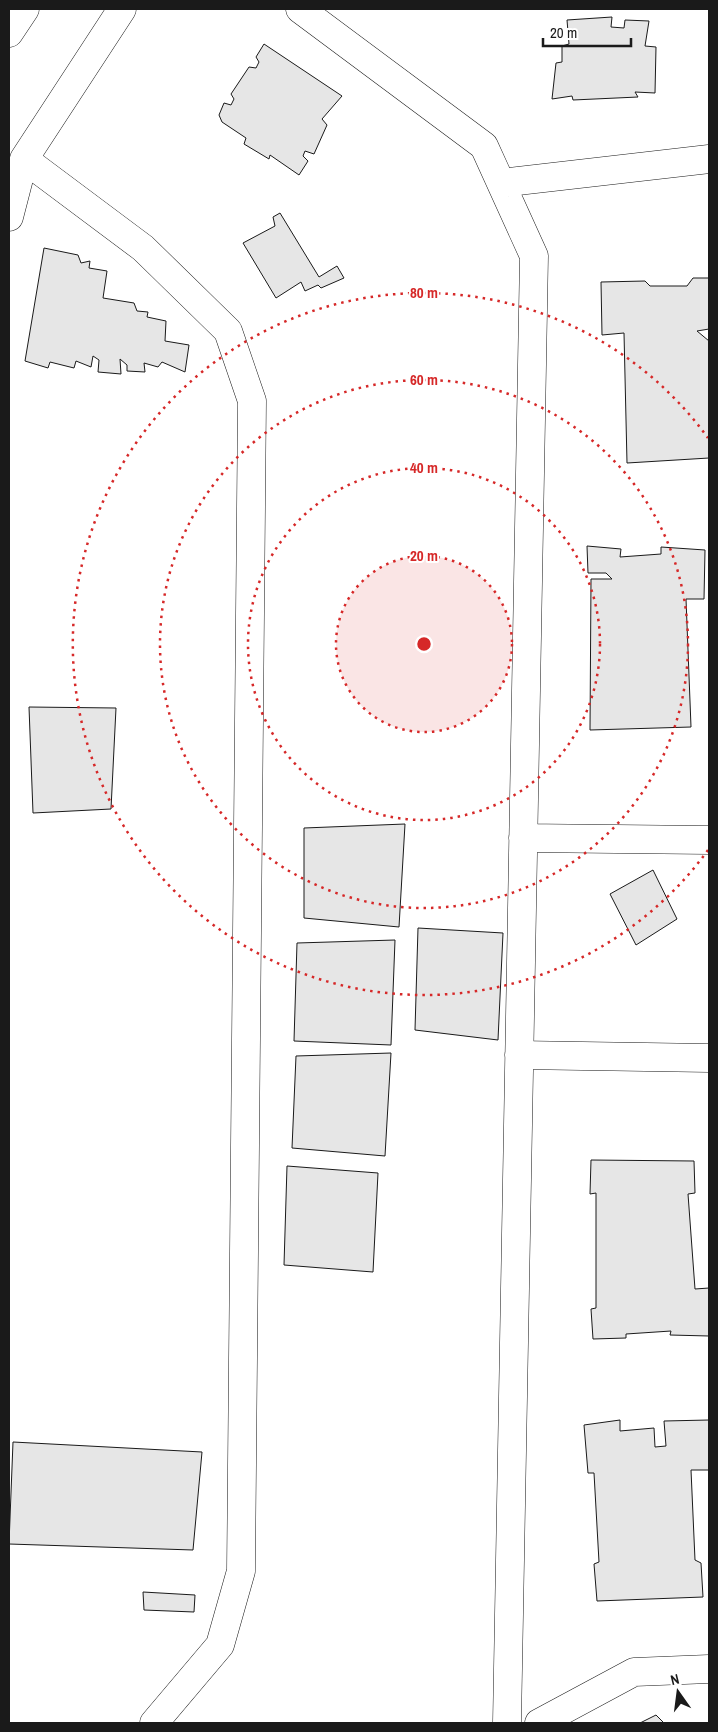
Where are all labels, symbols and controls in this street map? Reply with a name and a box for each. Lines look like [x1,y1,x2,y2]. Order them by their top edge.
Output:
scale bar [543,15,630,47]
text: 20 m [550,22,577,43]
text: 80 m [410,282,438,303]
text: 60 m [410,369,438,390]
text: 40 m [410,457,438,478]
text: 20 m [410,545,438,566]
centre of rings [415,635,433,653]
north arrow [653,1667,703,1717]
text: N [669,1670,681,1689]

